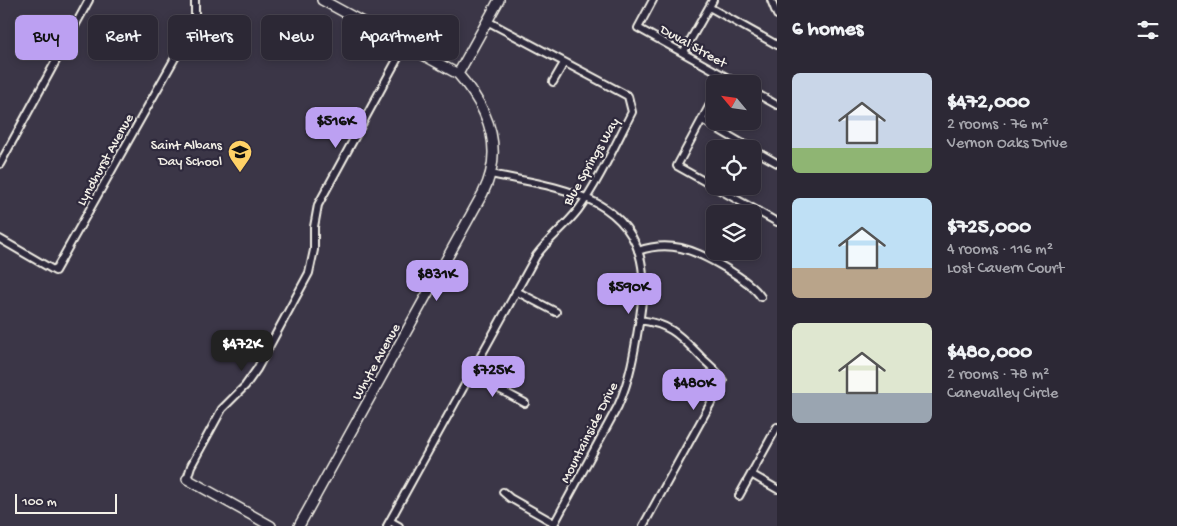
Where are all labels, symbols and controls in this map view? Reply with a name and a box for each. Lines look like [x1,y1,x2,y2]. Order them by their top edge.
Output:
chip: Buy [15,15,78,60]
chip: Rent [88,15,158,60]
chip: Filters [168,15,251,60]
chip: New [261,15,332,60]
chip: Apartment [342,15,459,60]
icon: filters [1134,16,1162,44]
text: 6 homes [792,18,863,43]
street label: Duval Street [656,21,730,73]
north arrow [706,75,761,130]
map controls [706,75,761,260]
text: $472,000 [947,91,1030,116]
icon: home [832,93,892,153]
pin: $516K [301,106,371,149]
street label: Lyndhurst Avenue [74,111,139,209]
text: $516K [317,113,355,132]
street label: Blue Springs Way [560,115,624,210]
text: 2 rooms · 76 m² [947,116,1049,135]
text: Vernon Oaks Drive [947,135,1067,154]
place label: Saint Albans Day School [151,138,223,171]
school or university icon: Saint Albans Day School [227,139,253,173]
button: locate [706,140,761,195]
button: layers [706,205,761,260]
text: $725,000 [947,216,1031,241]
icon: home [832,218,892,278]
text: 4 rooms · 116 m² [947,241,1053,260]
pin: $831K [402,260,472,302]
text: Lost Cavern Court [947,260,1064,279]
text: $831K [417,266,457,285]
pin: $590K [594,272,664,315]
text: $590K [608,279,650,298]
street label: Whyte Avenue [349,320,406,403]
pin: $472K [207,330,277,372]
text: $472K [222,336,262,355]
text: $480,000 [947,341,1032,366]
icon: home [832,343,892,403]
pin: $725K [458,356,528,398]
text: $725K [473,362,513,381]
text: 2 rooms · 78 m² [947,366,1049,385]
pin: $480K [659,368,729,411]
text: $480K [673,375,715,394]
street label: Mountainside Drive [557,379,623,486]
text: Canevalley Circle [947,385,1058,404]
scale bar [15,491,118,514]
text: 100 m [22,494,57,511]

